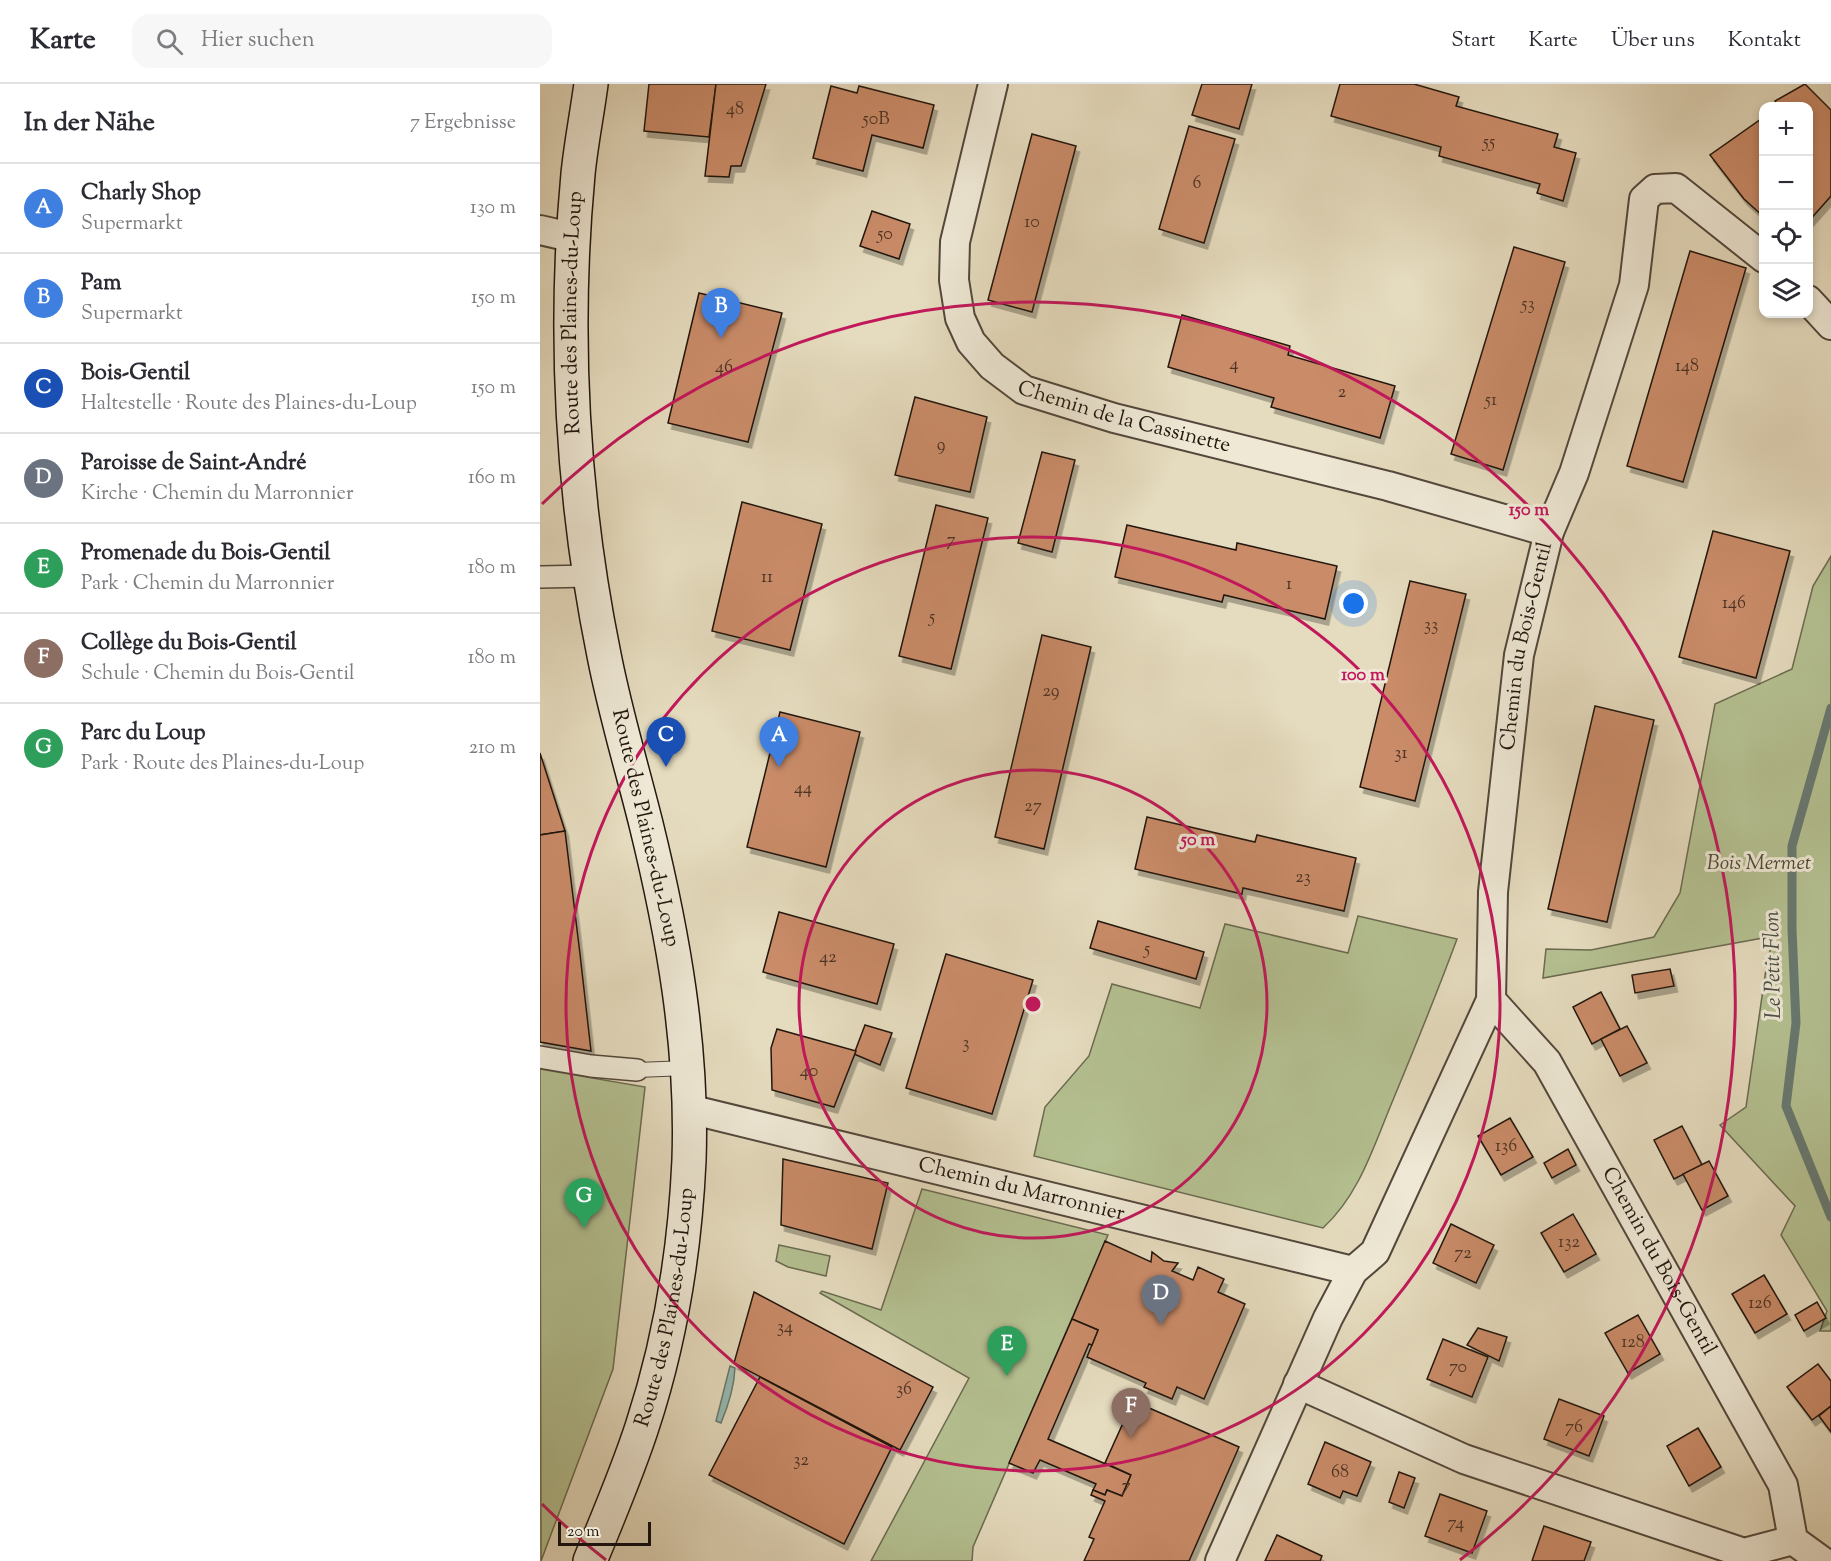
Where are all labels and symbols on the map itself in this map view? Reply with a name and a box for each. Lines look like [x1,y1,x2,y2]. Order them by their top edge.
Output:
house number: 48 [726,97,744,123]
house number: 50B [861,107,890,133]
house number: 55 [1482,130,1495,156]
house number: 6 [1193,171,1202,197]
street label: Route des Plaines-du-Loup [556,190,591,435]
house number: 10 [1024,210,1040,236]
house number: 50 [876,222,893,248]
pin: B [702,288,741,338]
house number: 53 [1520,292,1535,318]
house number: 4 [1229,352,1239,378]
house number: 148 [1675,354,1699,380]
house number: 46 [715,355,733,381]
street label: Chemin de la Cassinette [1014,374,1234,461]
house number: 2 [1338,380,1347,406]
house number: 51 [1484,388,1497,414]
house number: 9 [937,433,946,459]
text: 150 m [1509,498,1549,524]
house number: 7 [946,528,956,554]
street label: Chemin du Bois-Gentil [1494,539,1561,752]
house number: 11 [761,565,773,591]
house number: 1 [1286,572,1292,598]
your location [1339,589,1368,618]
house number: 146 [1722,591,1746,617]
house number: 5 [928,605,935,631]
house number: 33 [1424,613,1438,639]
text: 100 m [1341,663,1385,689]
house number: 29 [1042,679,1060,705]
street label: Route des Plaines-du-Loup [603,706,687,950]
pin: C [646,718,686,767]
pin: A [760,718,798,767]
house number: 31 [1394,741,1408,767]
house number: 44 [794,776,812,802]
house number: 27 [1024,794,1042,820]
text: 50 m [1179,828,1215,854]
park label: Bois Mermet [1707,849,1811,879]
house number: 23 [1295,865,1311,891]
water label: Le Petit Flon [1757,910,1791,1020]
house number: 5 [1143,937,1150,963]
house number: 42 [819,945,837,971]
centre of rings [1023,994,1043,1014]
house number: 3 [962,1031,970,1057]
house number: 40 [800,1059,818,1085]
house number: 136 [1495,1134,1517,1160]
street label: Chemin du Marronnier [915,1150,1128,1230]
street label: Chemin du Bois-Gentil [1594,1162,1723,1361]
pin: G [564,1178,603,1228]
street label: Route des Plaines-du-Loup [628,1187,702,1431]
house number: 132 [1558,1230,1580,1256]
house number: 72 [1454,1241,1472,1267]
pin: D [1142,1276,1180,1325]
house number: 126 [1748,1291,1772,1317]
house number: 34 [777,1315,793,1341]
pin: E [988,1326,1026,1376]
house number: 128 [1621,1330,1645,1356]
house number: 70 [1449,1355,1467,1381]
house number: 36 [896,1377,912,1403]
pin: F [1112,1388,1150,1438]
house number: 76 [1565,1415,1583,1441]
house number: 32 [793,1448,809,1474]
house number: 68 [1331,1460,1349,1486]
house number: 7 [1121,1474,1131,1500]
house number: 74 [1448,1511,1464,1537]
scale bar [558,1519,651,1546]

